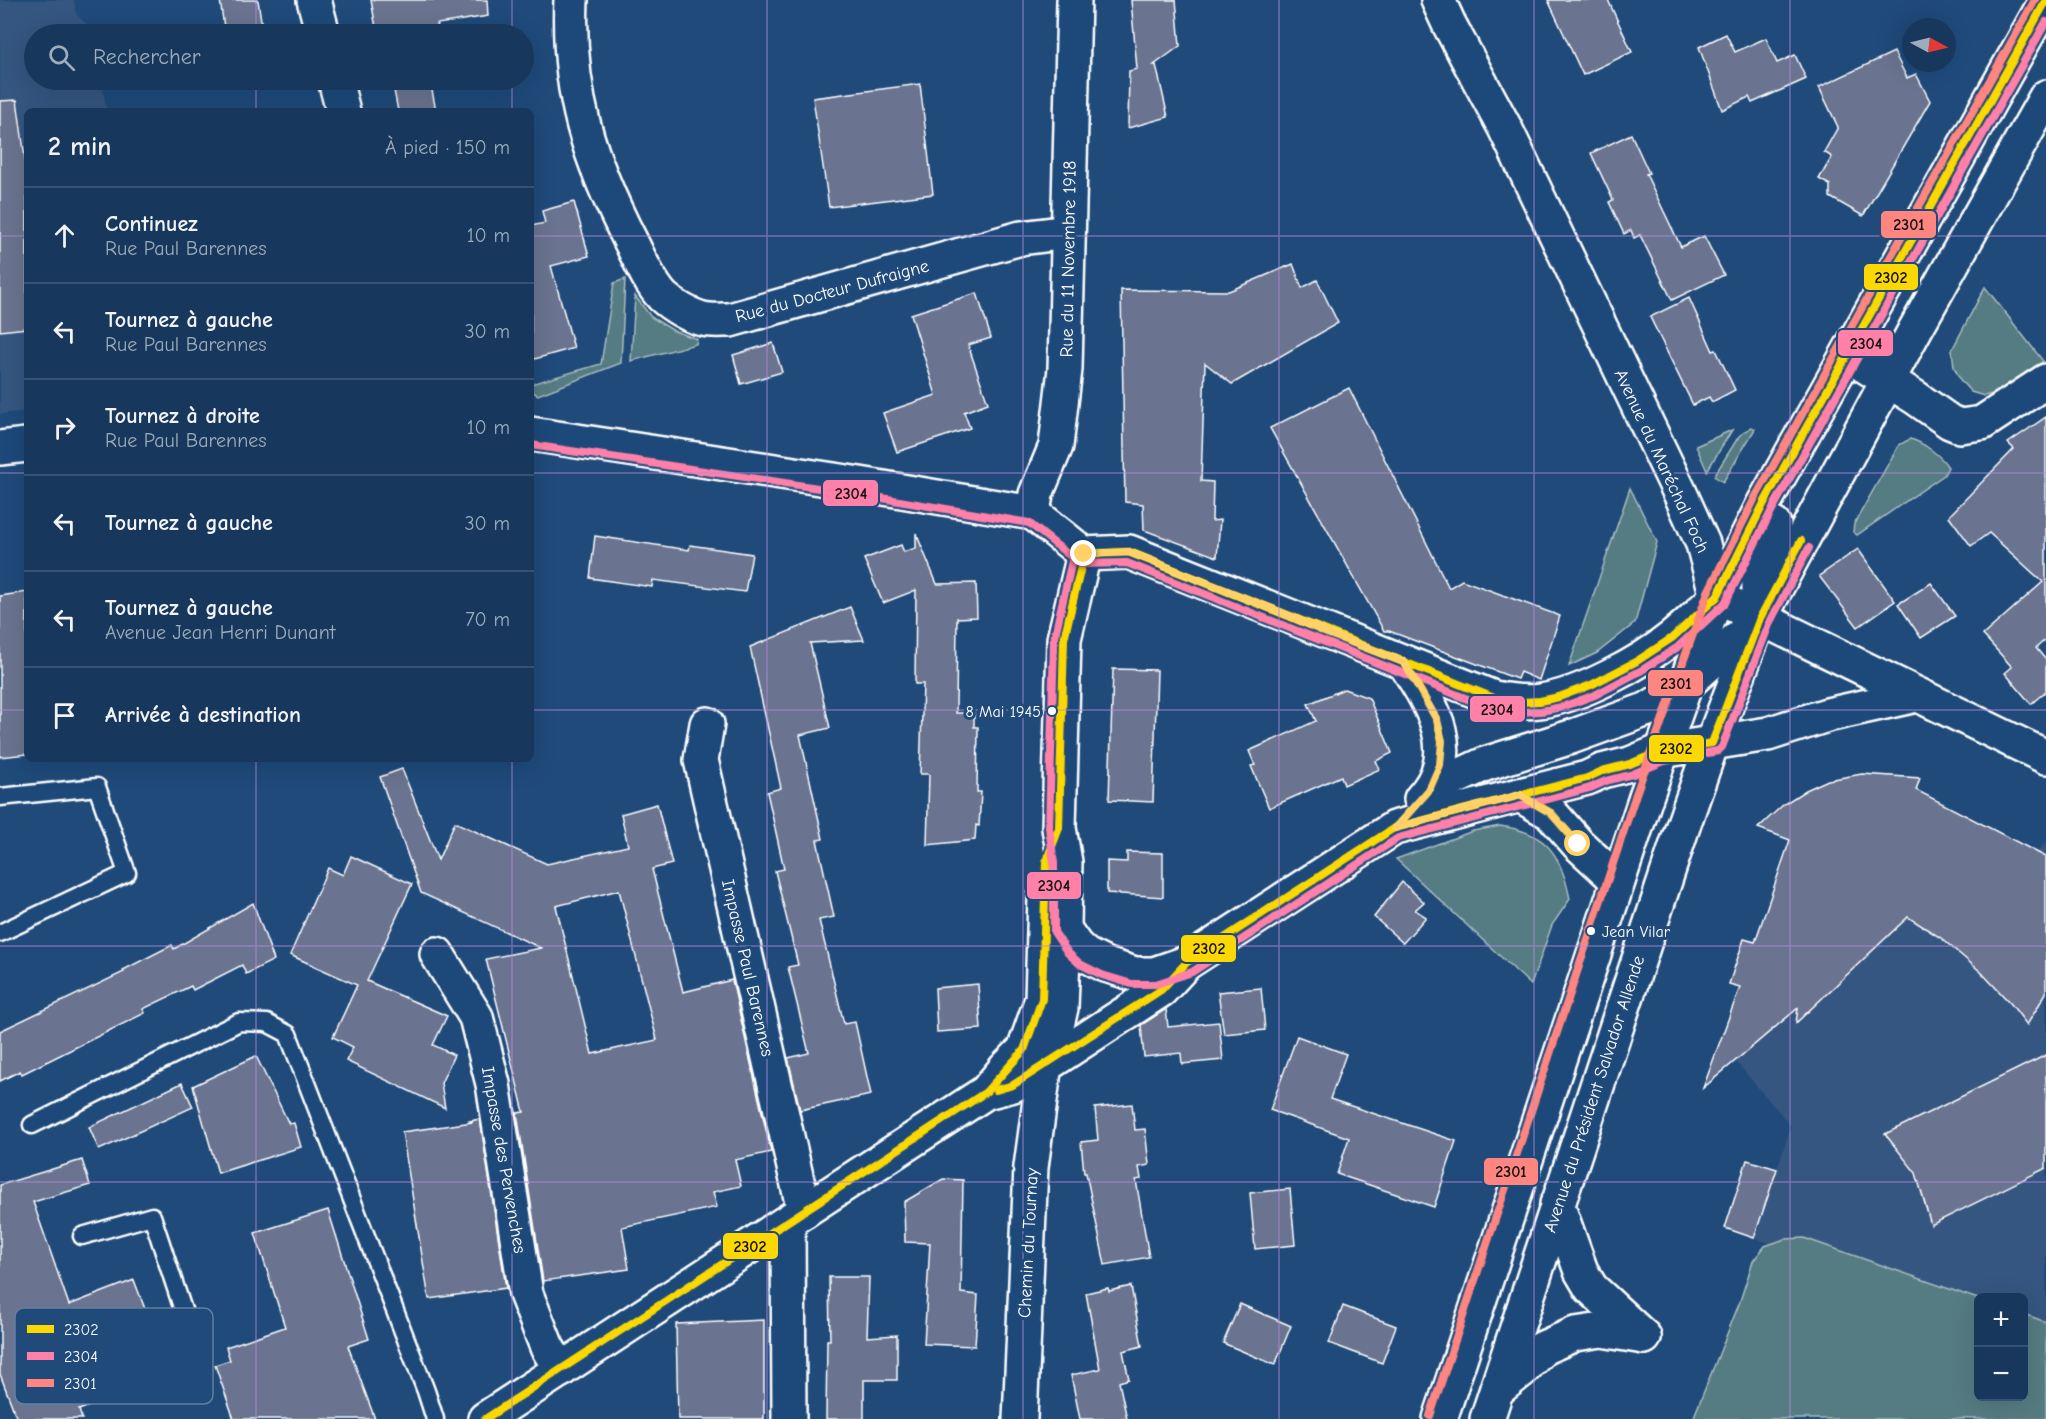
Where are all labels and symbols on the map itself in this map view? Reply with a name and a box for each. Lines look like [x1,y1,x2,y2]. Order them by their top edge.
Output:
north arrow [1902,18,1956,72]
street label: Rue du 11 Novembre 1918 [1056,160,1081,358]
line badge: 2301 [1880,210,1937,239]
text: 2301 [1893,216,1925,234]
street label: Rue du Docteur Dufraigne [733,256,931,327]
line badge: 2302 [1863,263,1919,291]
text: 2302 [1875,269,1908,287]
line badge: 2304 [1837,329,1894,357]
text: 2304 [1850,335,1882,353]
street label: Avenue du Maréchal Foch [1610,366,1713,556]
line badge: 2304 [822,479,879,507]
text: 2304 [835,485,867,503]
route end [1070,540,1096,566]
line badge: 2301 [1647,669,1704,697]
text: 2301 [1660,675,1692,693]
line badge: 2304 [1469,695,1526,723]
text: 2304 [1481,701,1513,719]
place label: 8 Mai 1945 [966,703,1041,721]
marker: 8 Mai 1945 [1046,705,1058,717]
line badge: 2302 [1648,734,1705,763]
text: 2302 [1660,740,1693,758]
route start [1564,830,1590,856]
line badge: 2304 [1026,871,1082,900]
street label: Impasse Paul Barennes [717,877,778,1059]
text: 2304 [1038,877,1070,895]
place label: Jean Vilar [1602,923,1671,941]
marker: Jean Vilar [1585,925,1597,937]
line badge: 2302 [1180,934,1237,963]
text: 2302 [1193,940,1226,958]
street label: Avenue du Président Salvador Allende [1540,953,1649,1235]
street label: Impasse des Pervenches [477,1065,530,1255]
line badge: 2301 [1483,1157,1539,1186]
text: 2301 [1495,1163,1527,1181]
street label: Chemin du Tournay [1014,1166,1043,1319]
line badge: 2302 [722,1232,779,1260]
text: 2302 [734,1238,767,1256]
legend [15,1308,213,1404]
text: 2302 [64,1321,99,1339]
text: 2304 [64,1348,98,1366]
text: 2301 [64,1375,97,1393]

